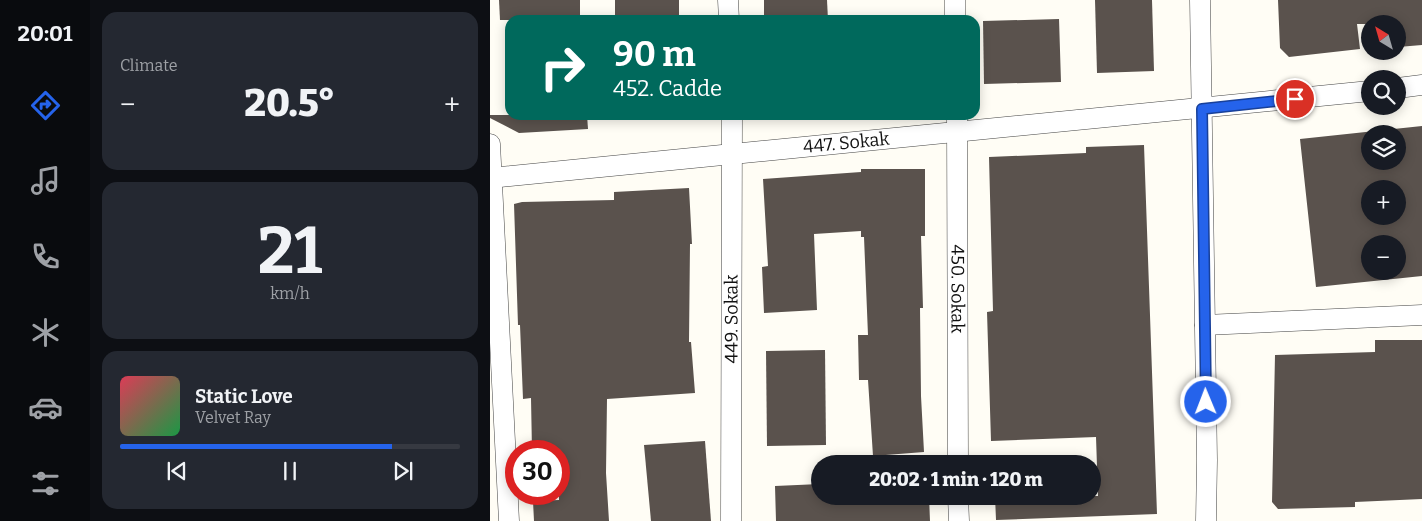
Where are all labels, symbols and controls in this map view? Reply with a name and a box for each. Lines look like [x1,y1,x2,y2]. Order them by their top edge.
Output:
north arrow [1361,15,1406,60]
map controls [1361,15,1406,280]
text: 20:01 [18,20,72,47]
text: 90 m [613,33,696,75]
icon: right [530,35,595,100]
text: Climate [120,56,178,75]
button: search [1361,70,1406,115]
text: 452. Cadde [613,75,722,102]
pin [1274,78,1316,120]
text: 20.5° [244,80,335,126]
icon: arrive [1281,85,1309,113]
icon: directions [28,88,63,123]
text: − [120,88,135,121]
text: + [444,88,460,121]
button: layers [1361,125,1406,170]
street label: 447. Sokak [802,127,891,158]
icon: music [28,163,63,198]
button: + [1361,180,1406,225]
text: 21 [258,212,322,290]
button: − [1361,235,1406,280]
icon: phone [28,239,63,274]
street label: 450. Sokak [946,245,969,334]
street label: 449. Sokak [720,274,743,363]
text: km/h [270,284,310,303]
icon: climate [28,315,63,350]
position arrow [1179,375,1231,427]
text: Static Love [195,385,293,408]
icon: car [28,390,63,425]
text: Velvet Ray [195,408,271,427]
speed limit sign: 30 [505,440,570,505]
icon: previous [163,457,191,485]
icon: pause [276,457,304,485]
icon: next [389,457,417,485]
icon: filters [28,466,63,501]
text: 20:02 · 1 min · 120 m [869,468,1043,491]

